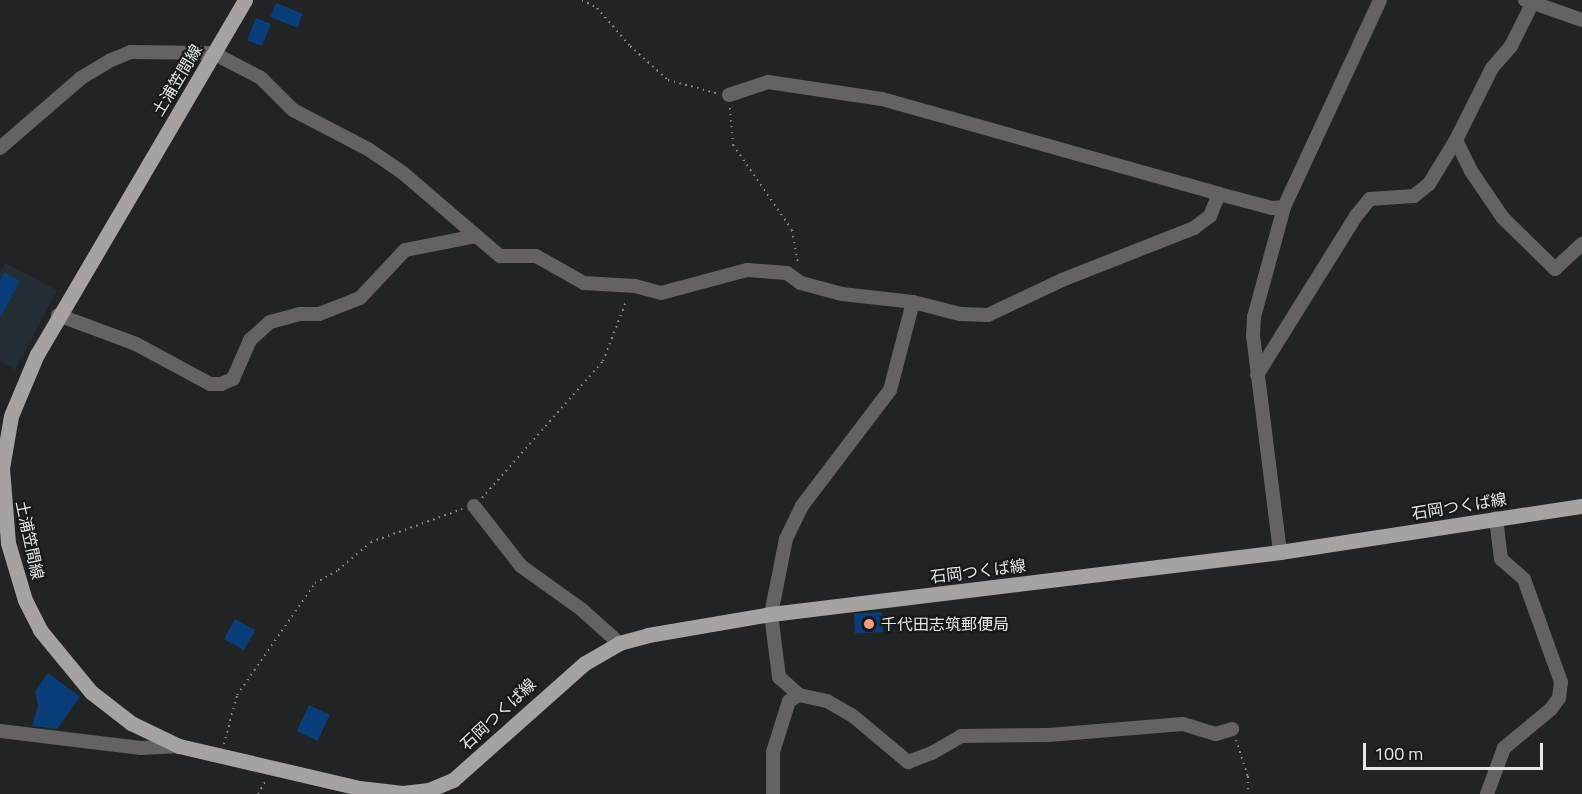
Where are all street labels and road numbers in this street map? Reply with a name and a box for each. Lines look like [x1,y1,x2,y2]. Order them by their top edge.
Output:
street label: 土浦笠間線 [148,41,206,119]
street label: 石岡つくば線 [1410,489,1508,523]
street label: 土浦笠間線 [12,499,48,581]
street label: 石岡つくば線 [929,556,1027,586]
street label: 石岡つくば線 [456,674,540,754]

